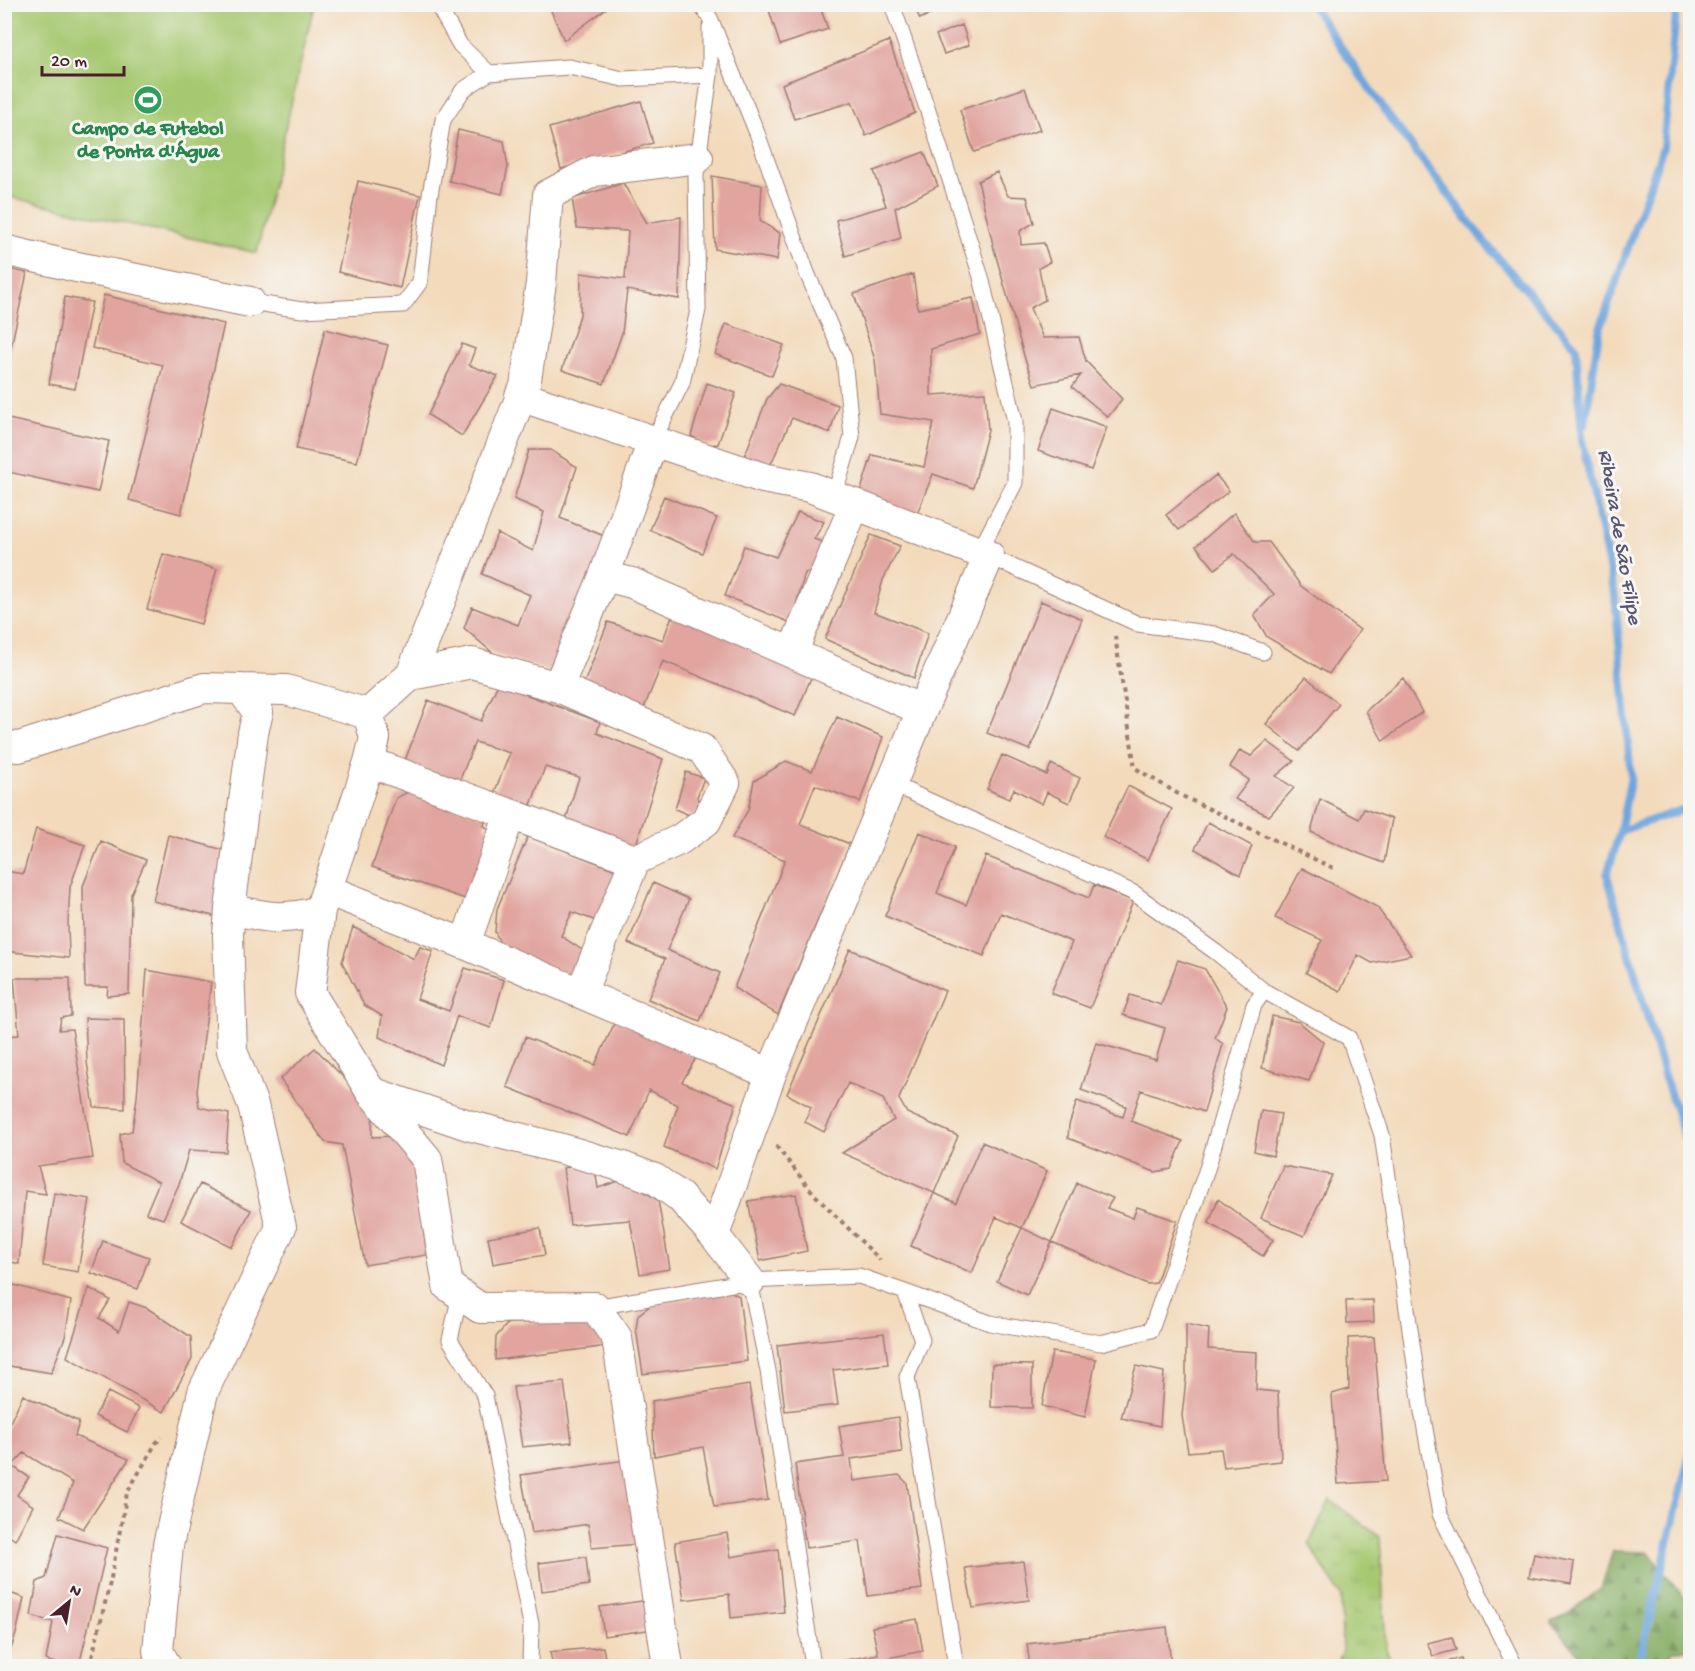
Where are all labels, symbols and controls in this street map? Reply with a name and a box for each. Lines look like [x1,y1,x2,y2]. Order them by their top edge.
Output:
scale bar [42,39,124,77]
text: 20 m [51,52,87,73]
sports icon: Campo de Futebol de Ponta d'Água [132,84,164,116]
place label: Campo de Futebol de Ponta d'Água [71,119,224,165]
water label: Ribeira de São Filipe [1590,448,1646,628]
north arrow [39,1572,99,1632]
text: N [65,1581,84,1603]

